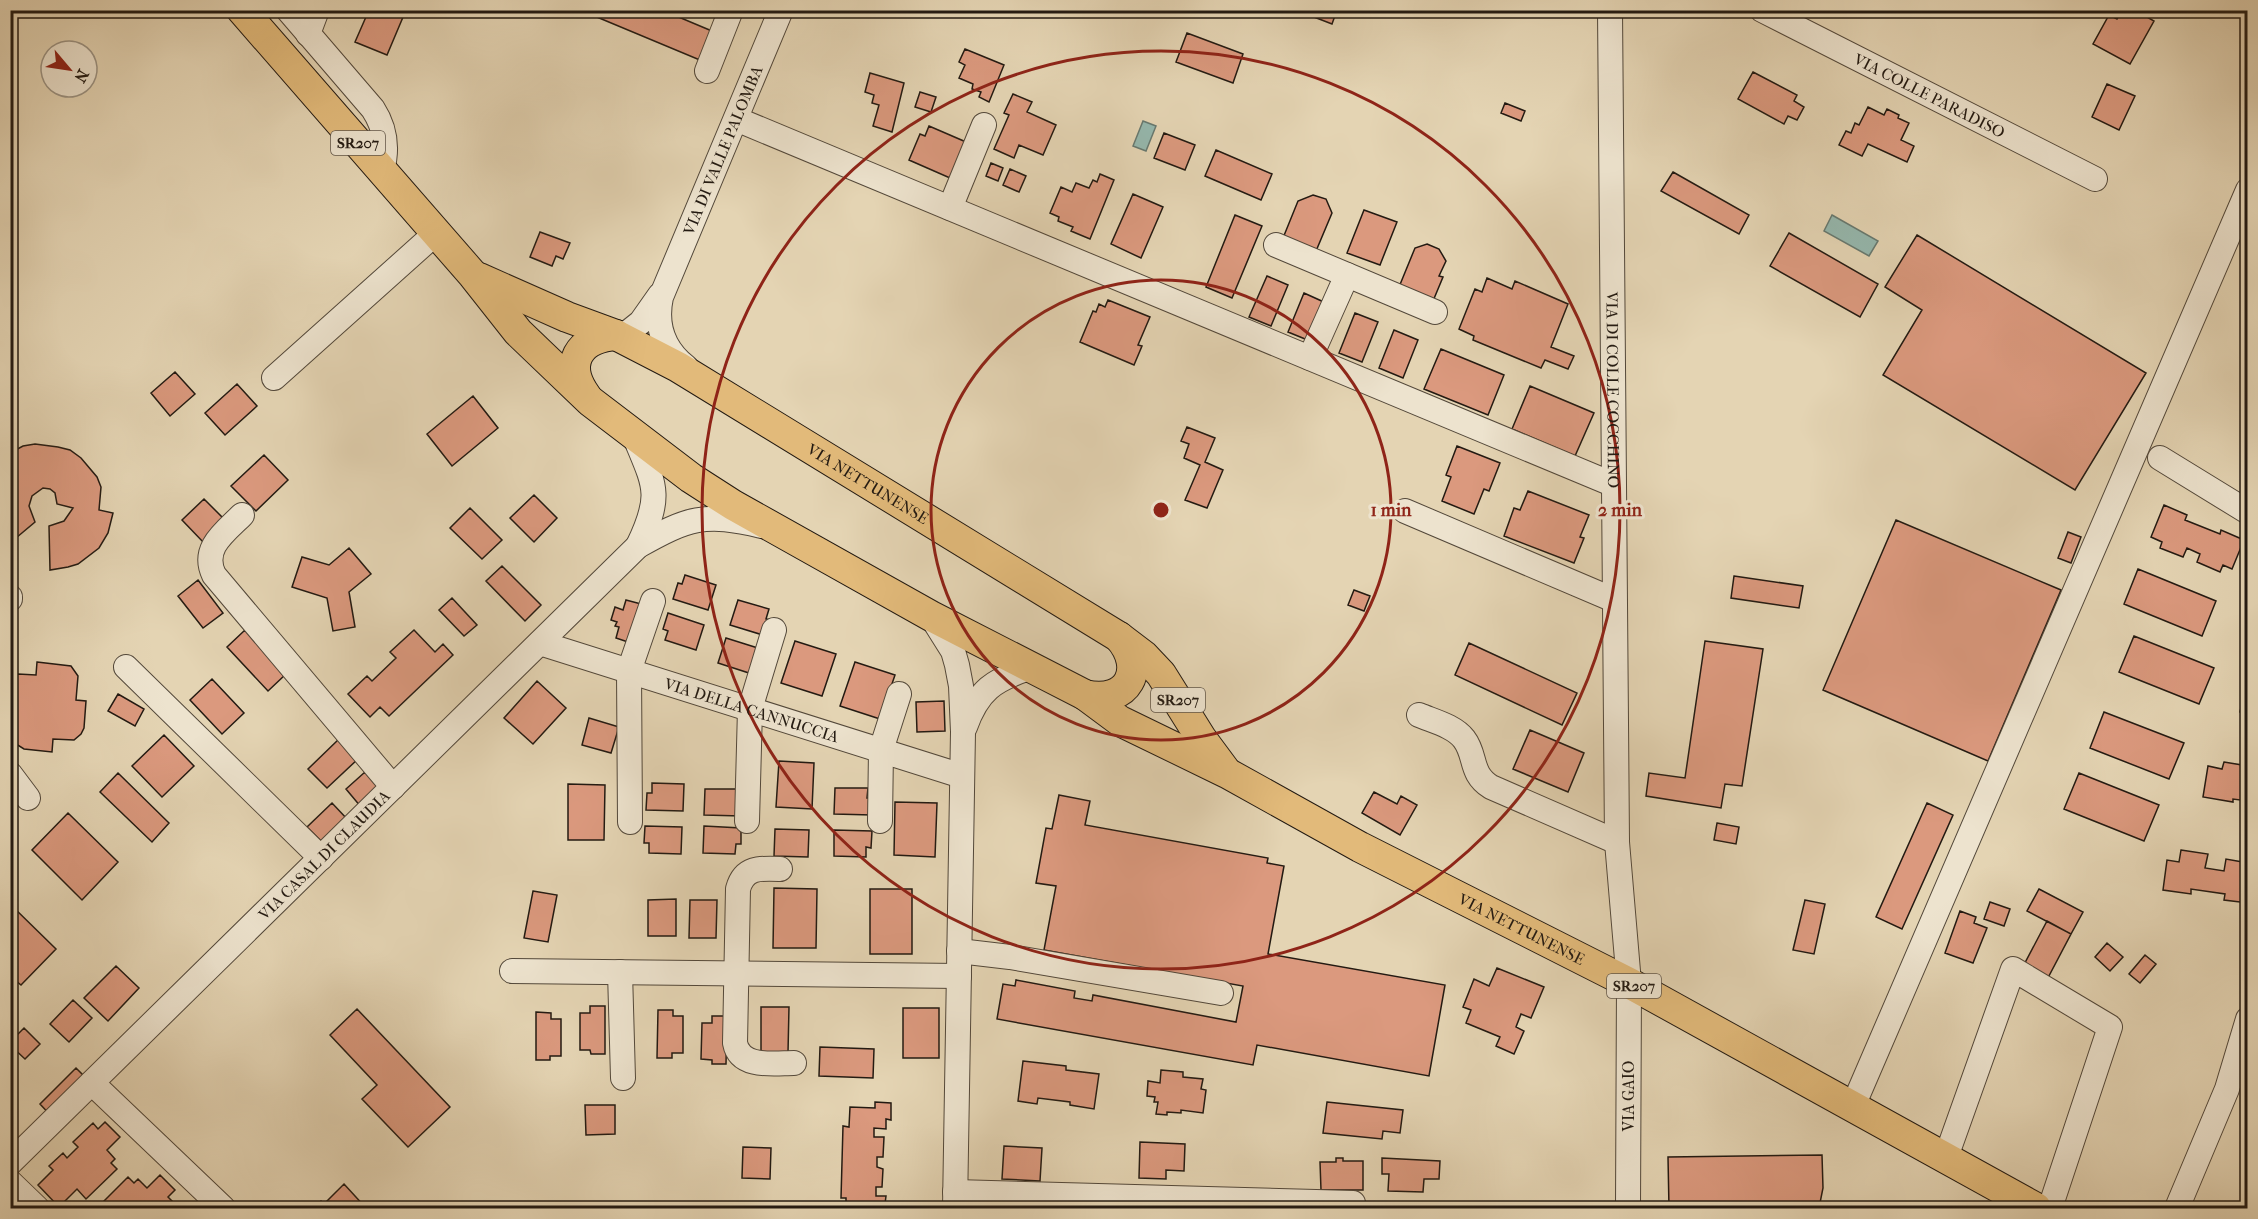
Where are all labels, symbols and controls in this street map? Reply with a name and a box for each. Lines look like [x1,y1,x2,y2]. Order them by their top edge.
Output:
north arrow [39,39,99,99]
street label: VIA COLLE PARADISO [1850,49,2008,142]
street label: VIA DI VALLE PALOMBA [679,62,767,239]
text: N [70,66,93,87]
road number: SR207 [331,131,385,155]
street label: VIA DI COLLE COCCHINO [1602,291,1623,488]
street label: VIA NETTUNENSE [803,439,932,528]
centre of rings [1151,500,1171,520]
text: 1 min [1370,500,1412,521]
text: 2 min [1598,500,1642,521]
street label: VIA DELLA CANNUCCIA [661,674,842,747]
road number: SR207 [1151,688,1205,712]
street label: VIA CASAL DI CLAUDIA [254,786,394,924]
street label: VIA NETTUNENSE [1454,889,1588,969]
road number: SR207 [1607,974,1661,998]
street label: VIA GAIO [1619,1061,1638,1132]

